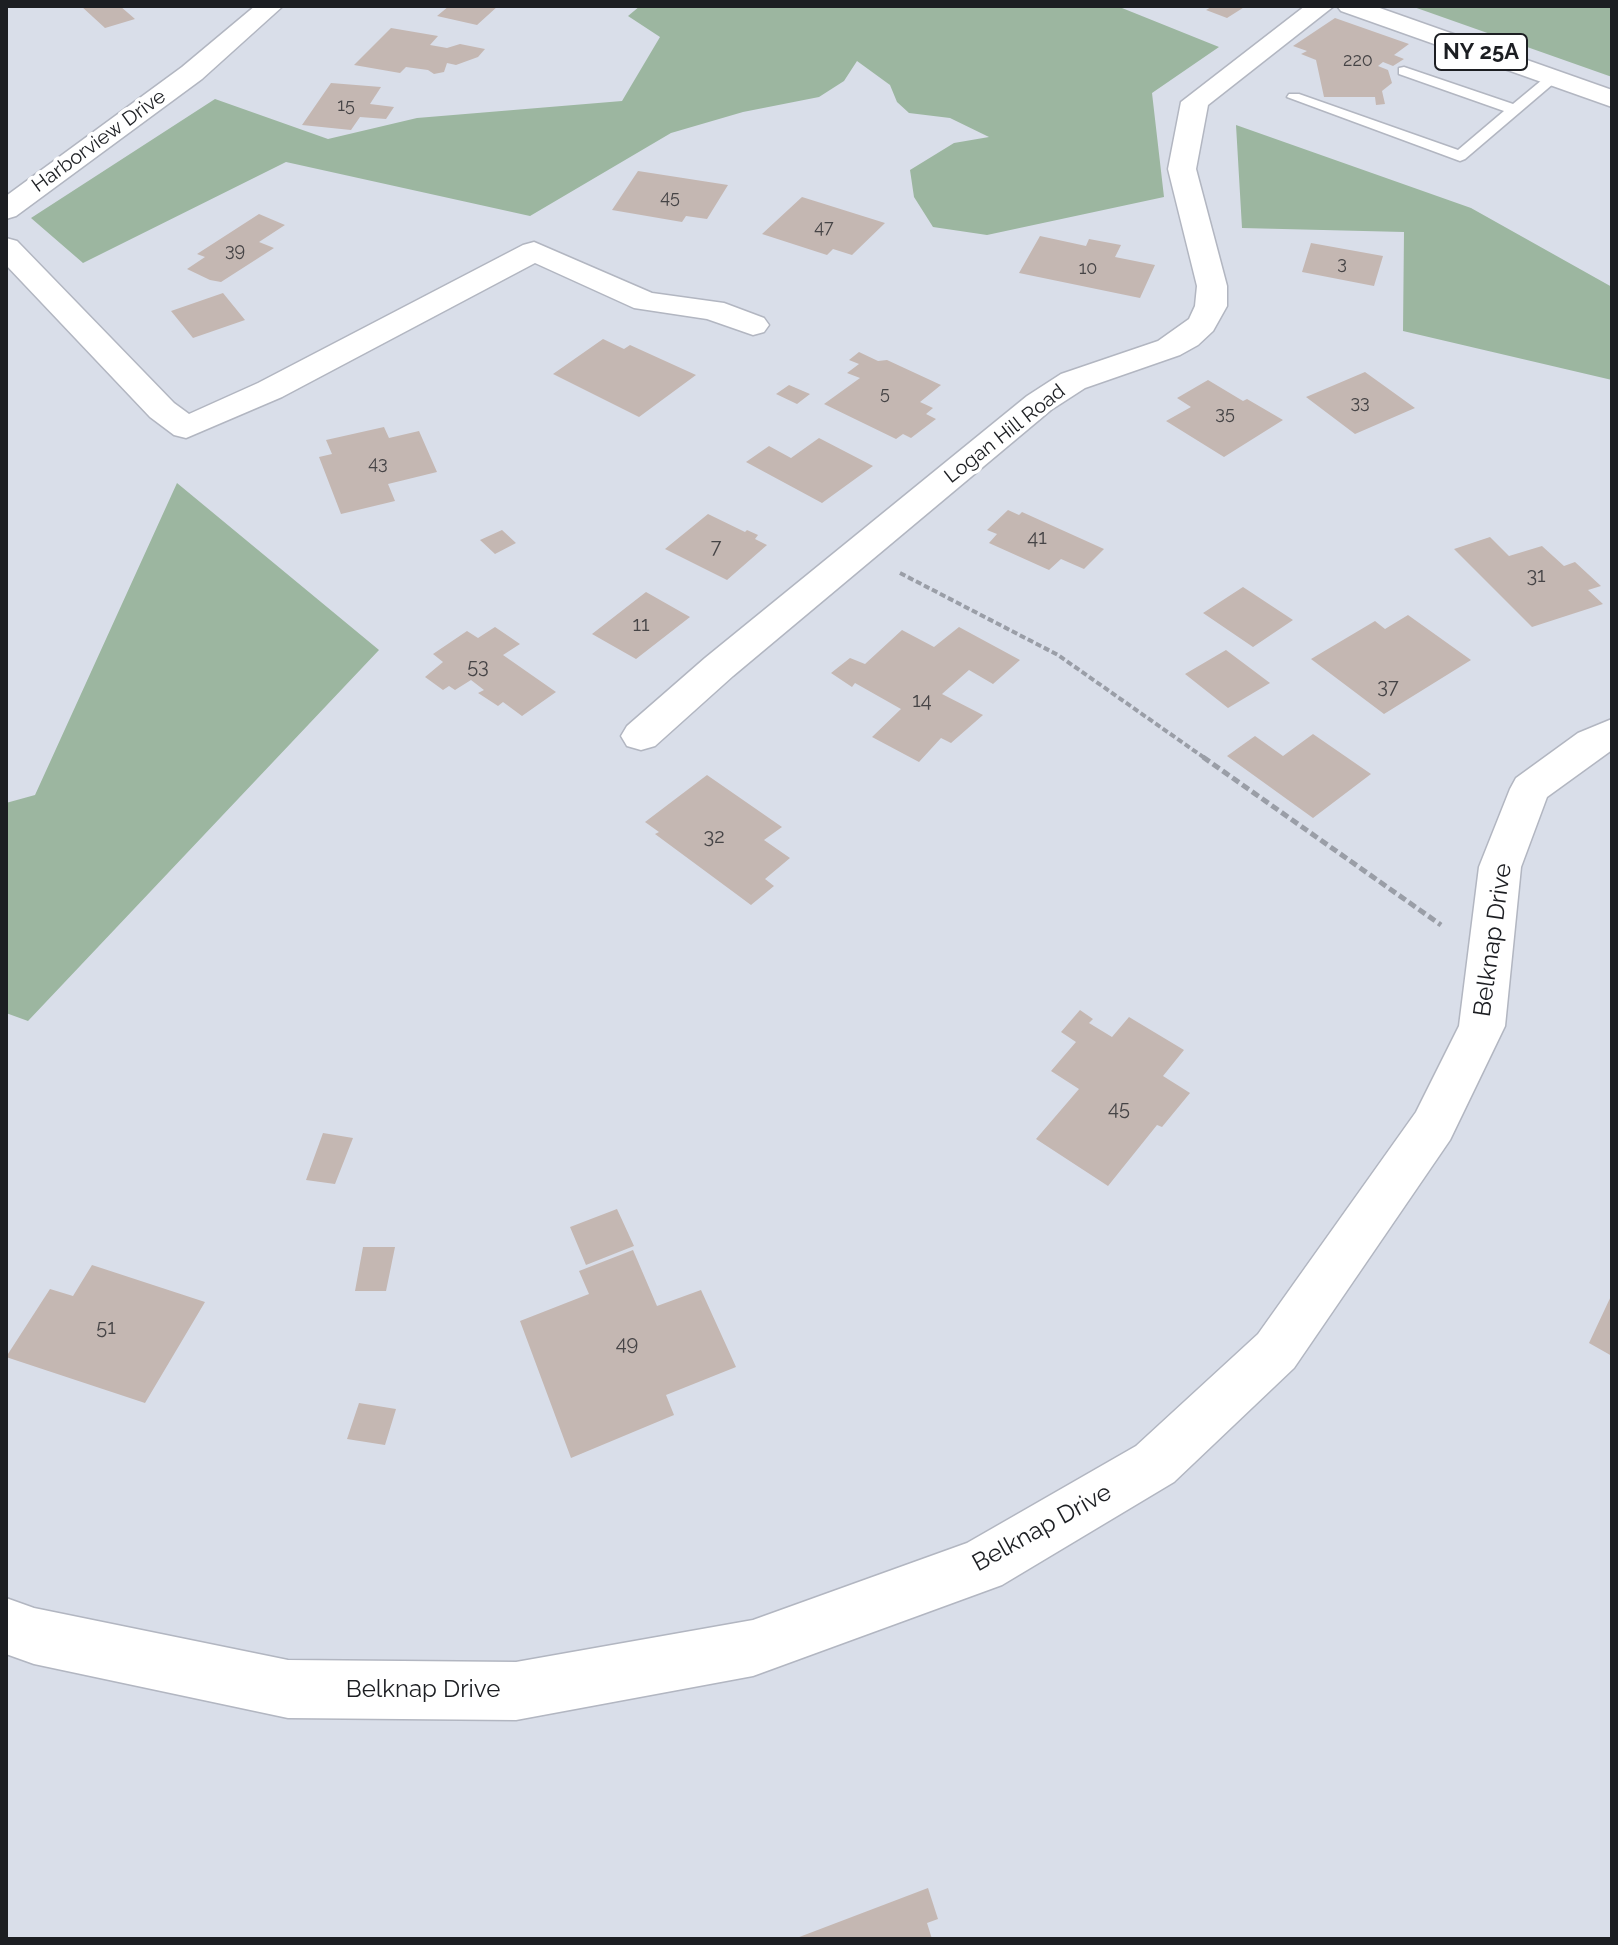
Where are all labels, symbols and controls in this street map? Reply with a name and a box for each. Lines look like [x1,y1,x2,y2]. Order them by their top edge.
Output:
road number: NY 25A [1435,34,1527,70]
house number: 220 [1343,50,1373,72]
street label: Harborview Drive [27,84,171,198]
house number: 15 [337,95,355,117]
house number: 45 [660,187,680,209]
house number: 47 [814,217,834,239]
house number: 39 [225,240,245,262]
house number: 3 [1337,253,1347,275]
house number: 10 [1079,258,1097,280]
street label: Logan Hill Road [940,379,1070,489]
house number: 5 [880,383,890,405]
house number: 33 [1350,392,1370,414]
house number: 35 [1215,403,1235,425]
house number: 43 [368,453,388,475]
house number: 41 [1027,526,1047,550]
house number: 7 [711,535,721,559]
house number: 31 [1526,564,1546,588]
house number: 11 [632,613,650,637]
house number: 53 [467,655,489,679]
house number: 37 [1377,675,1399,699]
house number: 14 [912,689,932,713]
house number: 32 [703,825,725,849]
street label: Belknap Drive [1468,861,1518,1019]
house number: 45 [1108,1097,1130,1121]
house number: 51 [96,1316,116,1340]
house number: 49 [616,1332,638,1356]
street label: Belknap Drive [967,1478,1117,1578]
street label: Belknap Drive [346,1676,500,1704]

